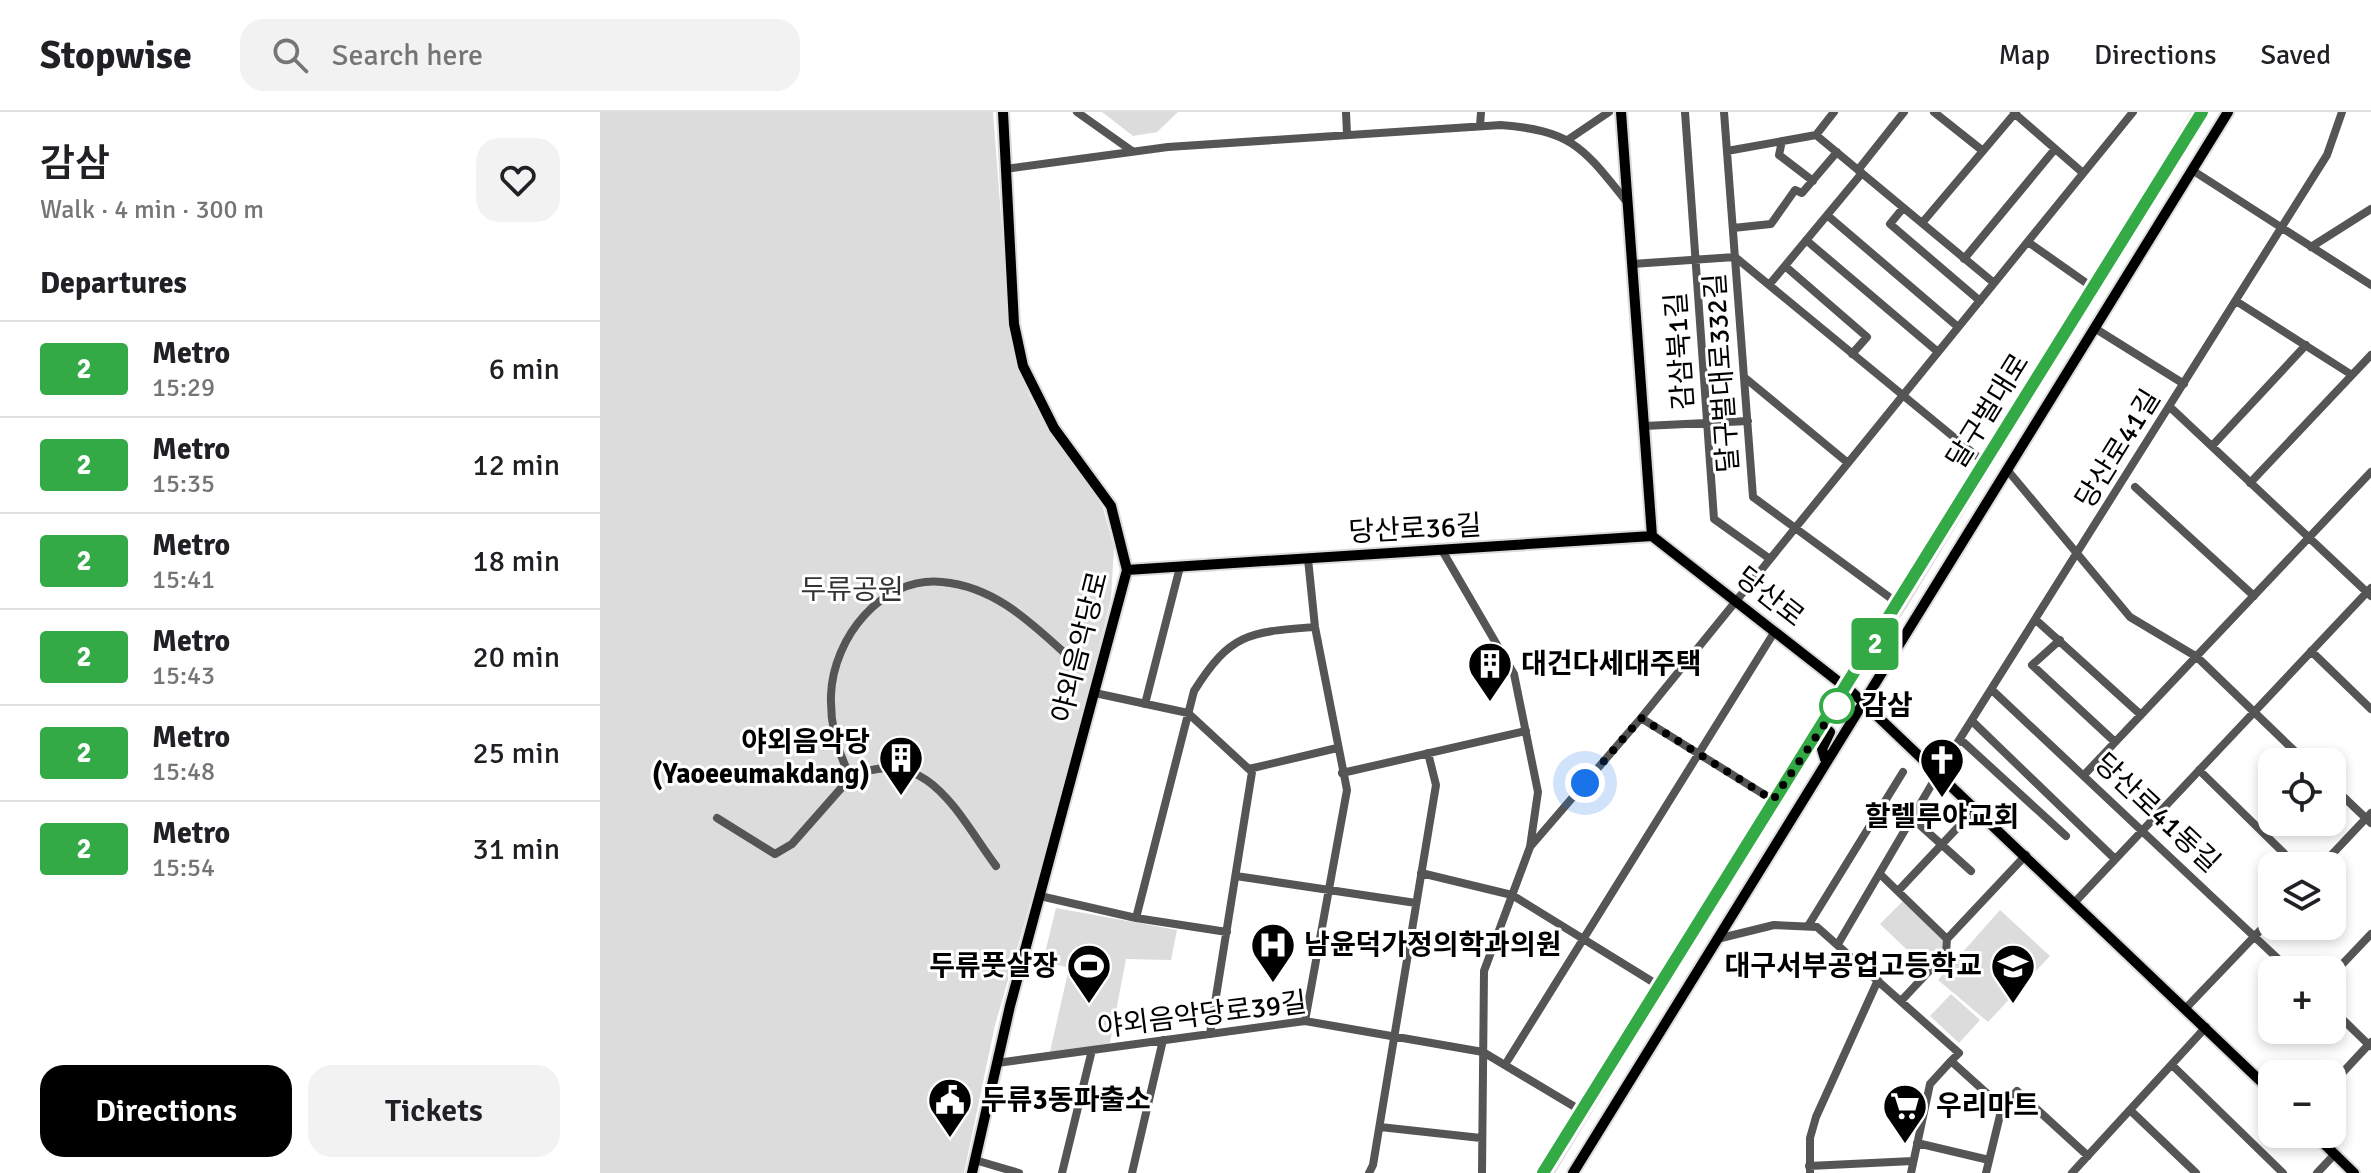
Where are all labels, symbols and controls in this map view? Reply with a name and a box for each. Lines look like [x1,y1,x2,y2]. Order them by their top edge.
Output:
search box [240,19,800,91]
text: Stopwise [40,32,192,79]
icon: search [268,33,312,77]
text: Search here [332,37,483,74]
text: Map [1998,38,2050,72]
text: Directions [2094,38,2216,72]
text: Saved [2260,38,2331,72]
button: heart [476,138,560,222]
text: 감삼 [40,140,110,187]
text: Walk · 4 min · 300 m [40,194,264,226]
text: Departures [40,265,187,302]
street label: 달구벌대로332길 [1698,272,1746,474]
street label: 감삼북1길 [1659,291,1701,411]
text: Metro [152,335,230,372]
street label: 달구벌대로 [1939,347,2037,475]
text: 6 min [489,351,560,388]
text: 2 [76,352,92,386]
text: 15:29 [152,372,215,404]
street label: 당산로41길 [2068,383,2168,515]
text: Metro [152,431,230,468]
text: 12 min [473,447,560,484]
text: 2 [76,448,92,482]
text: 15:35 [152,468,215,500]
street label: 당산로36길 [1348,509,1482,549]
text: Metro [152,527,230,564]
text: 18 min [473,543,560,580]
text: 2 [76,544,92,578]
street label: 당산로 [1729,560,1811,634]
text: 15:41 [152,564,215,596]
street label: 야외음악당로 [1045,568,1115,726]
park label: 두류공원 [800,573,904,607]
line badge: 2 [1849,618,1901,670]
text: Metro [152,623,230,660]
text: 2 [1867,627,1883,661]
text: 20 min [473,639,560,676]
text: 2 [76,640,92,674]
building icon: 대건다세대주택 [1466,640,1514,703]
place label: 대건다세대주택 [1521,647,1701,681]
text: 15:43 [152,660,215,692]
marker: 감삼 [1820,689,1854,723]
place label: 감삼 [1861,689,1913,723]
text: Metro [152,719,230,756]
place label: 야외음악당 (Yaoeeumakdang) [652,725,870,791]
building icon: 야외음악당 (Yaoeeumakdang) [877,734,925,797]
text: 25 min [473,735,560,772]
text: 2 [76,736,92,770]
church icon: 할렐루야교회 [1918,736,1966,799]
street label: 당산로41동길 [2087,746,2227,880]
map controls [2258,748,2346,1148]
button: locate [2258,748,2346,836]
text: 15:48 [152,756,215,788]
your location [1565,763,1605,803]
place label: 할렐루야교회 [1865,800,2019,834]
text: Metro [152,815,230,852]
text: 31 min [473,831,560,868]
text: 2 [76,832,92,866]
text: 15:54 [152,852,215,884]
button: layers [2258,852,2346,940]
hospital icon: 남윤덕가정의학과의원 [1249,921,1297,984]
place label: 남윤덕가정의학과의원 [1304,928,1562,962]
sports icon: 두류풋살장 [1065,942,1113,1005]
school or university icon: 대구서부공업고등학교 [1989,942,2037,1005]
place label: 두류풋살장 [929,949,1058,983]
place label: 대구서부공업고등학교 [1724,949,1982,983]
button: + [2258,956,2346,1044]
street label: 야외음악당로39길 [1095,985,1309,1045]
button: − [2258,1060,2346,1148]
button: Directions [40,1065,292,1157]
button: Tickets [308,1065,560,1157]
public building icon: 두류3동파출소 [926,1076,974,1139]
supermarket icon: 우리마트 [1881,1082,1929,1145]
place label: 두류3동파출소 [981,1083,1151,1117]
place label: 우리마트 [1936,1089,2039,1123]

